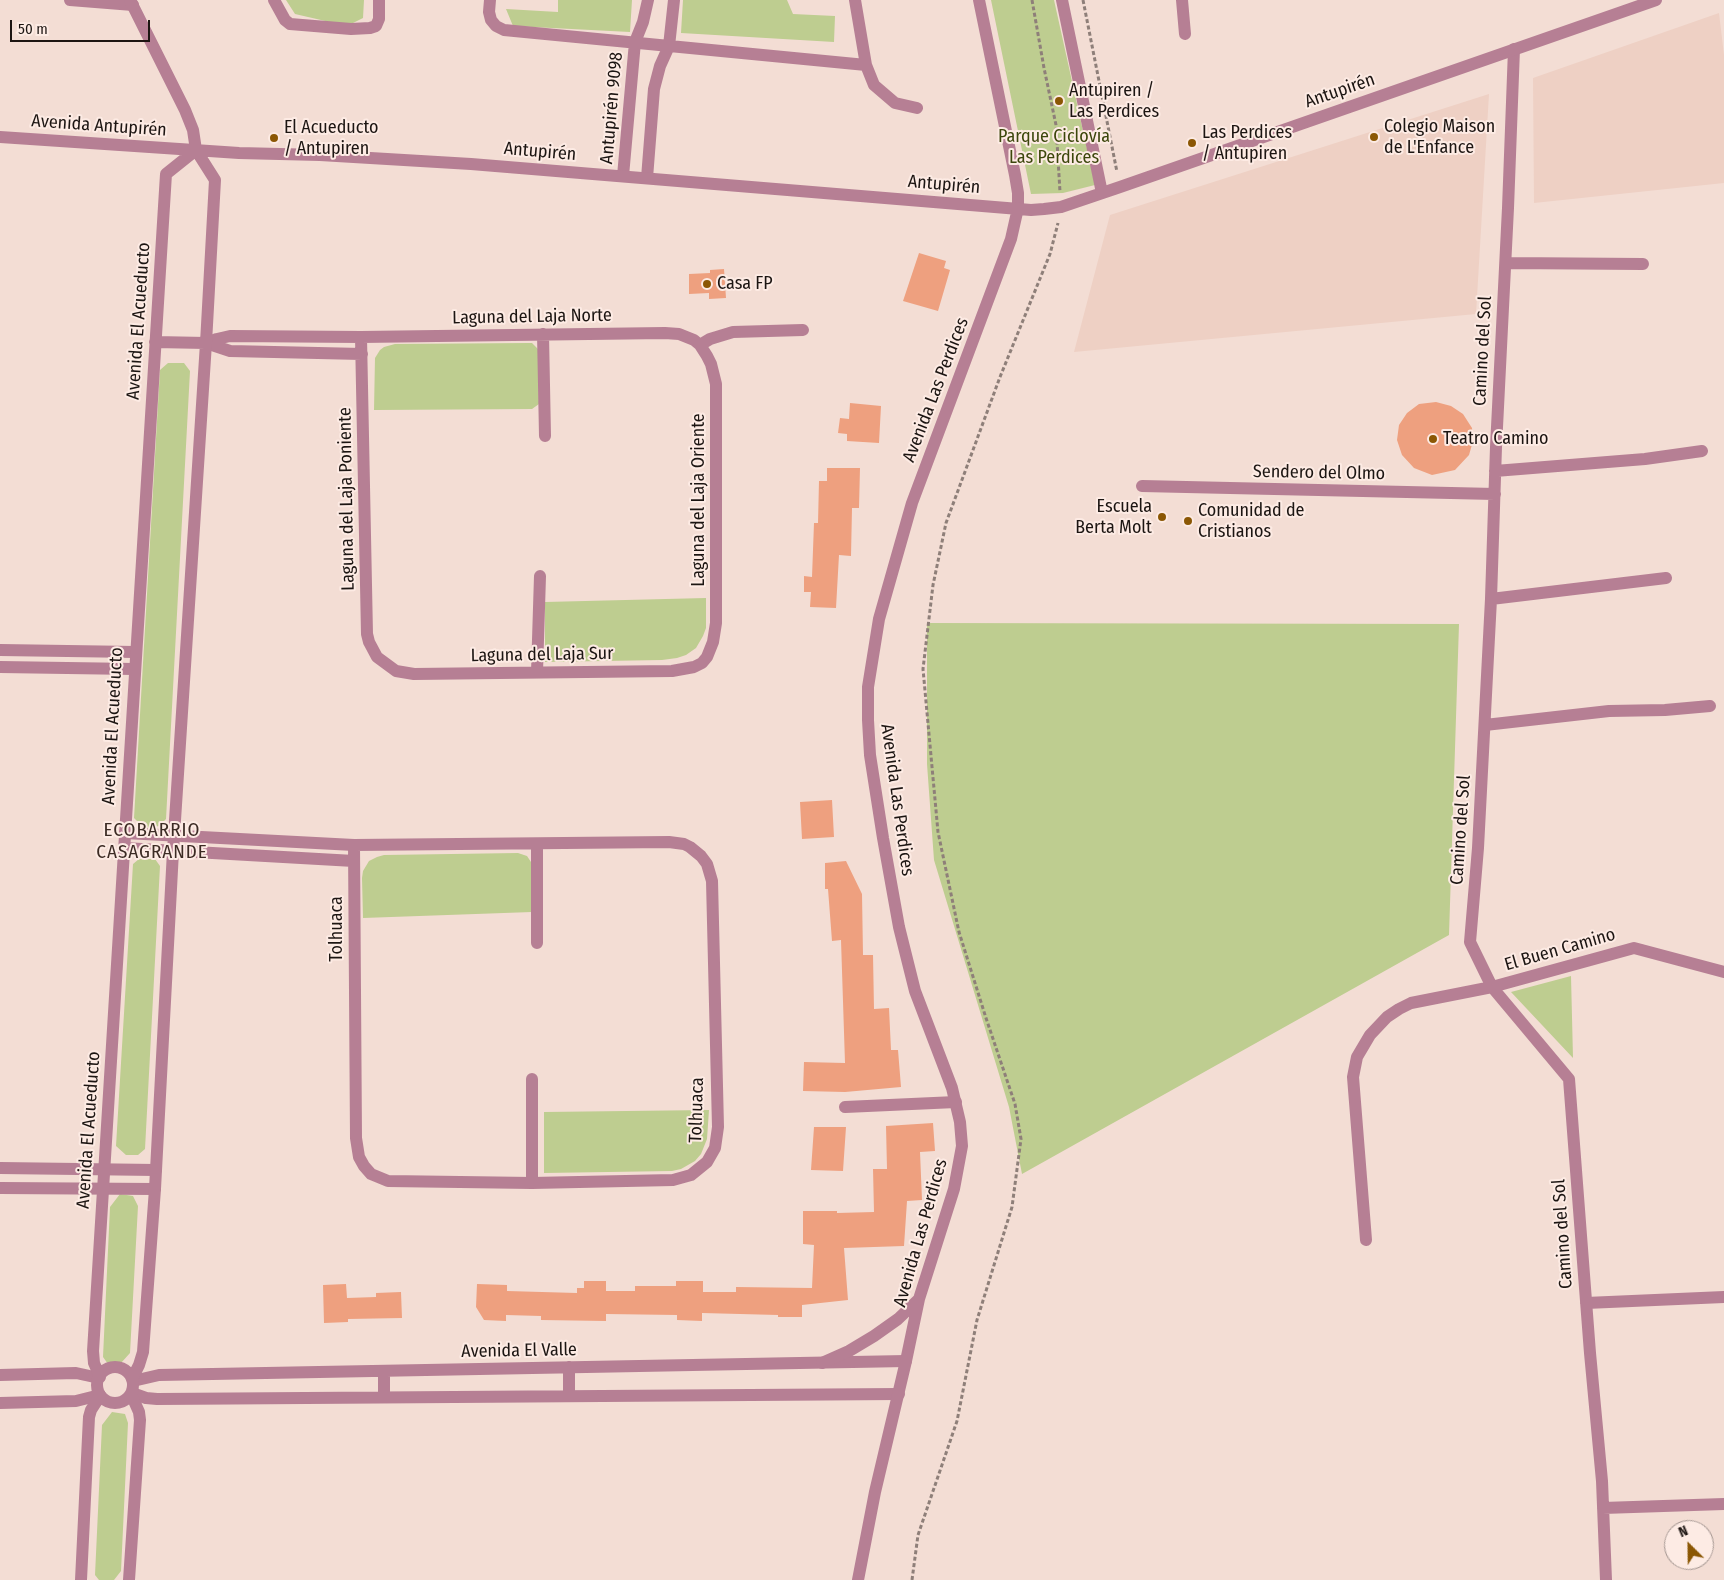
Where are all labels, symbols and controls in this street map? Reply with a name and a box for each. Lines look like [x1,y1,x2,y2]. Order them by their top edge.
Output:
scale bar [12,10,152,42]
text: 50 m [18,20,48,38]
street label: Antupirén 9098 [596,51,628,165]
street label: Antupirén [1302,69,1378,113]
place label: Antupiren / Las Perdices [1069,80,1159,122]
marker: Antupiren / Las Perdices [1053,95,1065,107]
street label: Avenida Antupirén [31,110,167,142]
place label: Colegio Maison de L'Enfance [1384,116,1495,158]
place label: El Acueducto / Antupiren [284,117,378,160]
place label: Las Perdices / Antupiren [1202,122,1292,164]
park label: Parque Ciclovía Las Perdices [998,126,1110,168]
marker: Colegio Maison de L'Enfance [1368,131,1380,143]
marker: El Acueducto / Antupiren [268,132,280,144]
marker: Las Perdices / Antupiren [1186,137,1198,149]
street label: Antupirén [503,138,577,166]
street label: Antupirén [907,171,981,199]
street label: Avenida El Acueducto [123,242,155,400]
place label: Casa FP [717,273,773,295]
marker: Casa FP [701,278,713,290]
street label: Camino del Sol [1469,296,1497,406]
street label: Laguna del Laja Norte [452,305,612,329]
street label: Avenida Las Perdices [898,315,974,465]
street label: Laguna del Laja Poniente [335,407,359,591]
street label: Laguna del Laja Oriente [688,413,710,587]
place label: Teatro Camino [1443,428,1548,450]
marker: Teatro Camino [1427,433,1439,445]
street label: Sendero del Olmo [1253,461,1385,485]
place label: Escuela Berta Molt [1075,496,1152,538]
place label: Comunidad de Cristianos [1198,500,1304,542]
marker: Escuela Berta Molt [1156,511,1168,523]
marker: Comunidad de Cristianos [1182,515,1194,527]
street label: Laguna del Laja Sur [470,643,614,667]
street label: Avenida El Acueducto [98,647,128,805]
street label: Avenida Las Perdices [876,723,918,877]
street label: Camino del Sol [1446,774,1476,886]
district label: ECOBARRIO CASAGRANDE [95,820,209,864]
street label: Tolhuaca [326,896,348,962]
street label: El Buen Camino [1502,924,1618,976]
street label: Avenida El Acueducto [73,1051,105,1209]
street label: Tolhuaca [685,1077,709,1143]
street label: Avenida Las Perdices [890,1156,952,1310]
street label: Camino del Sol [1548,1178,1578,1290]
street label: Avenida El Valle [461,1339,577,1363]
north arrow [1664,1520,1714,1570]
text: N [1676,1522,1691,1541]

